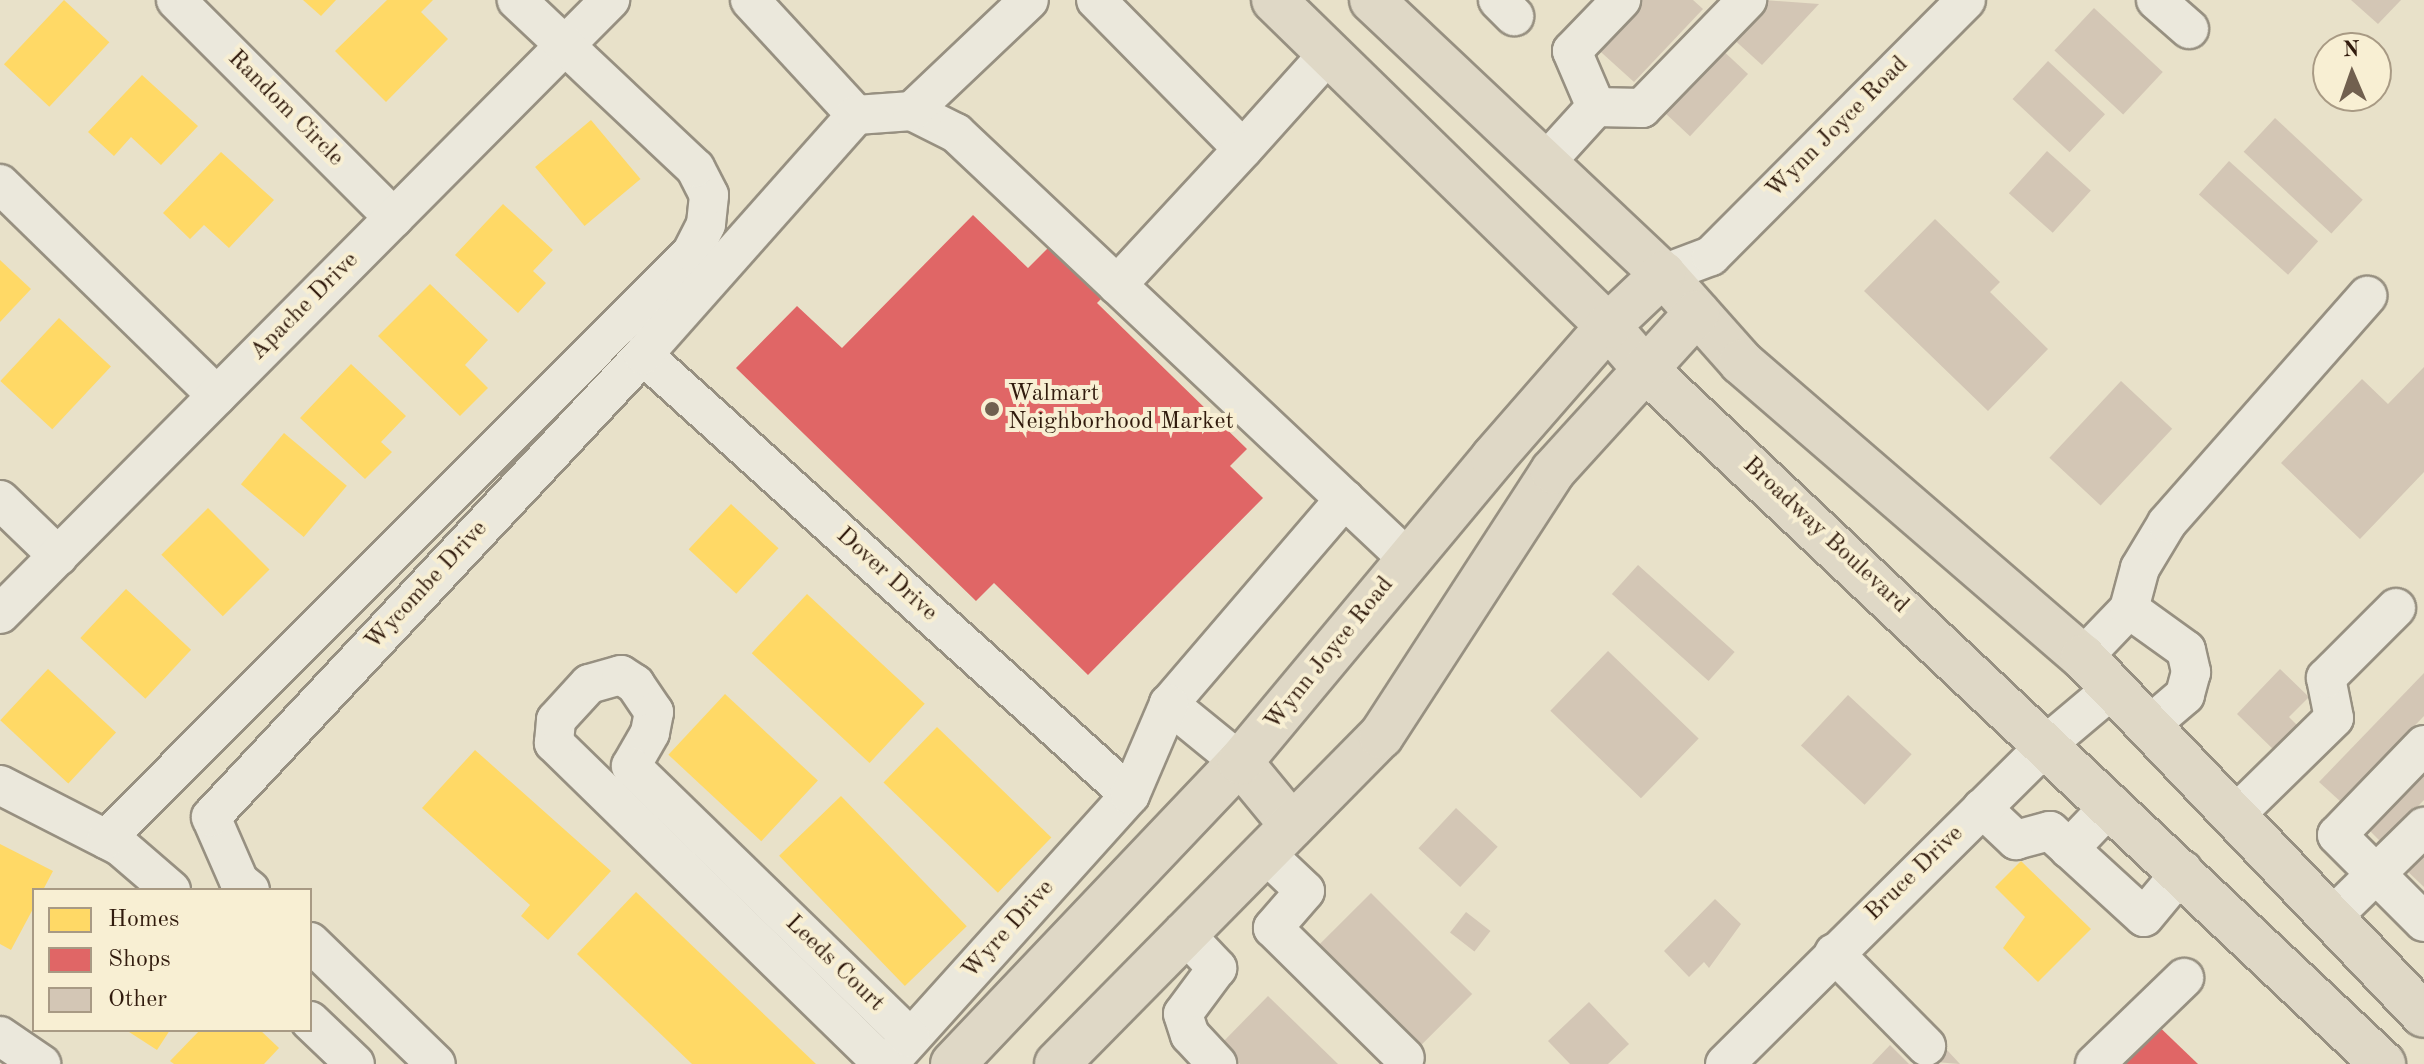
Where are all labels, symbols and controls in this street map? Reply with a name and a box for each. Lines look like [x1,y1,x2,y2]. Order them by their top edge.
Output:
north arrow [2312,32,2392,112]
text: N [2342,39,2360,61]
street label: Random Circle [221,45,349,173]
street label: Wynn Joyce Road [1761,51,1915,205]
street label: Apache Drive [245,247,365,367]
place label: Walmart Neighborhood Market [1008,381,1234,437]
marker: Walmart Neighborhood Market [983,400,1001,418]
street label: Broadway Boulevard [1736,452,1914,620]
street label: Wycombe Drive [360,515,494,657]
street label: Dover Drive [829,522,943,628]
street label: Wynn Joyce Road [1259,571,1401,737]
street label: Bruce Drive [1860,820,1970,928]
street label: Wyre Drive [957,874,1061,986]
legend [32,888,312,1032]
text: Homes [108,908,179,932]
street label: Leeds Court [778,910,890,1018]
text: Shops [108,948,171,972]
text: Other [108,988,167,1012]

